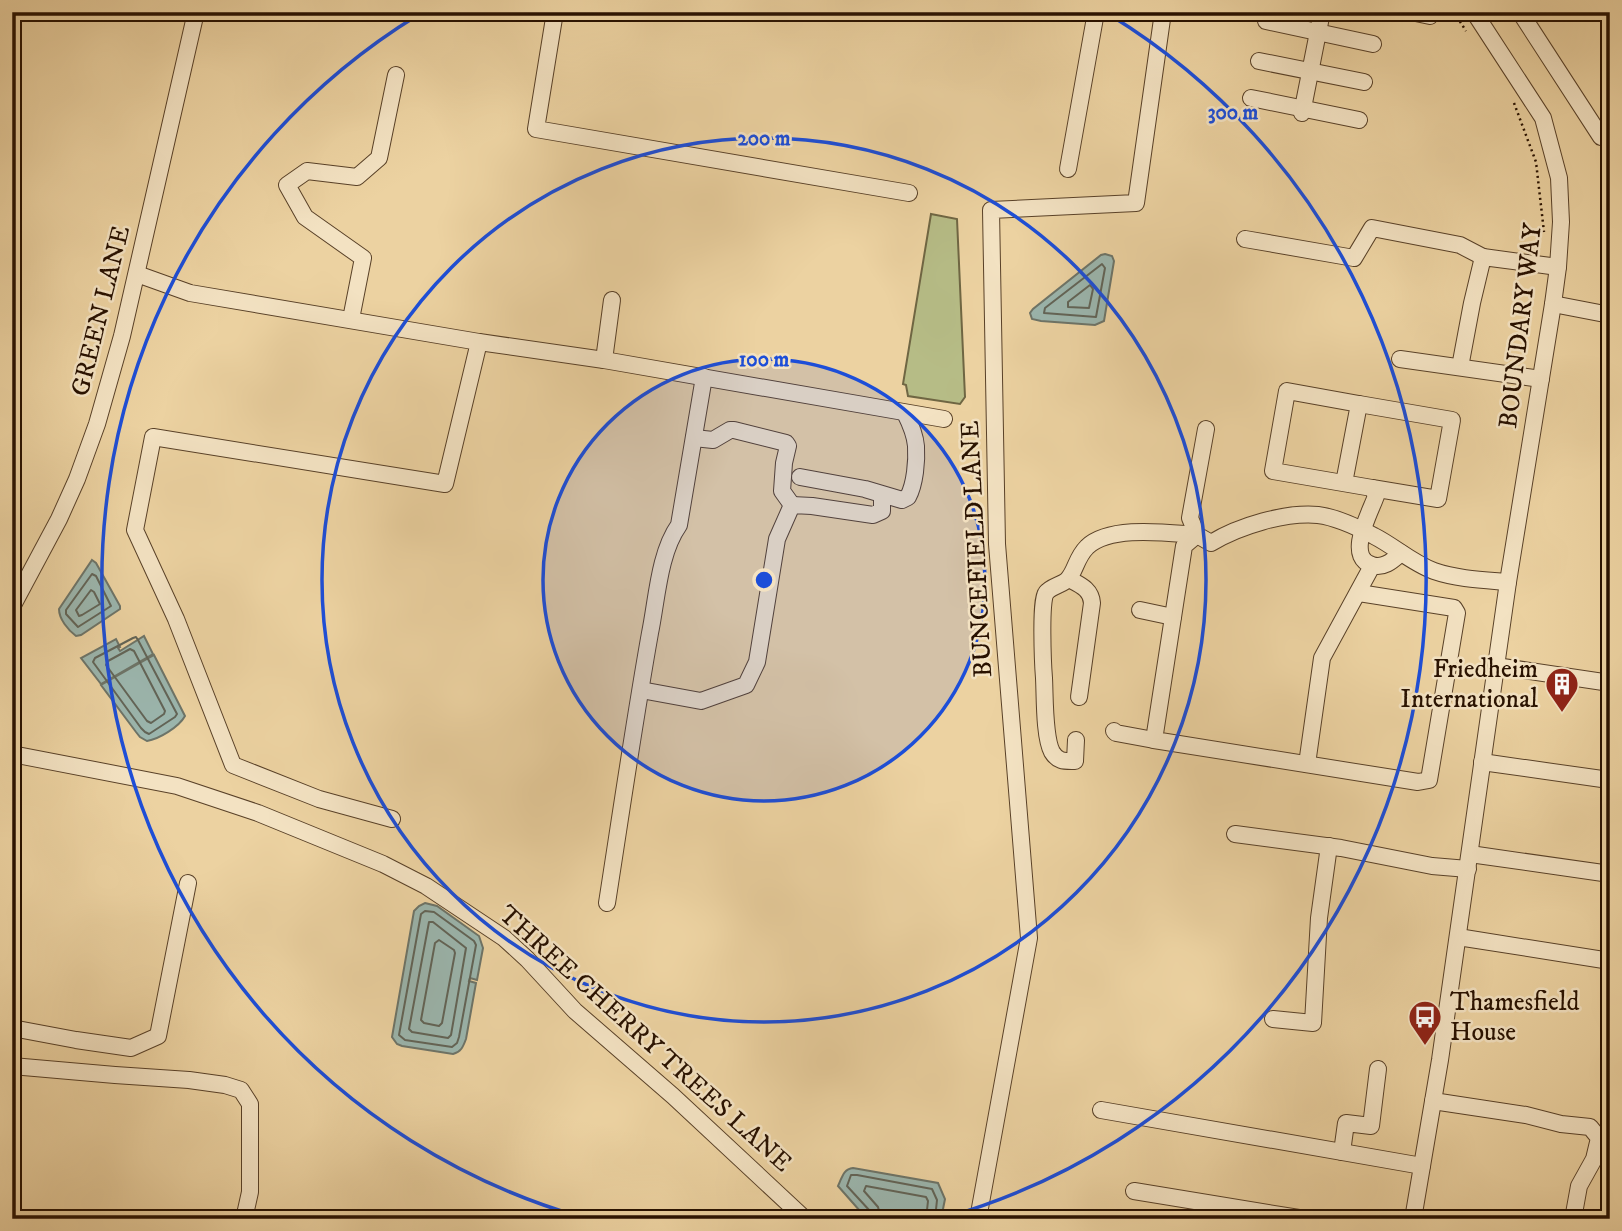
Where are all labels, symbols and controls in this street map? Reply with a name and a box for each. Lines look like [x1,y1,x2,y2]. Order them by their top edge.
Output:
text: 300 m [1208,100,1259,126]
text: 200 m [737,126,791,152]
street label: BOUNDARY WAY [1492,221,1550,430]
street label: GREEN LANE [64,222,138,400]
text: 100 m [739,347,789,373]
street label: BUNCEFIELD LANE [954,420,1000,678]
centre of rings [752,568,776,592]
place label: Friedheim International [1400,653,1538,716]
building icon: Friedheim International [1543,665,1581,714]
street label: THREE CHERRY TREES LANE [491,898,799,1180]
place label: Thamesfield House [1450,986,1580,1049]
bus stop icon: Thamesfield House [1406,998,1444,1047]

